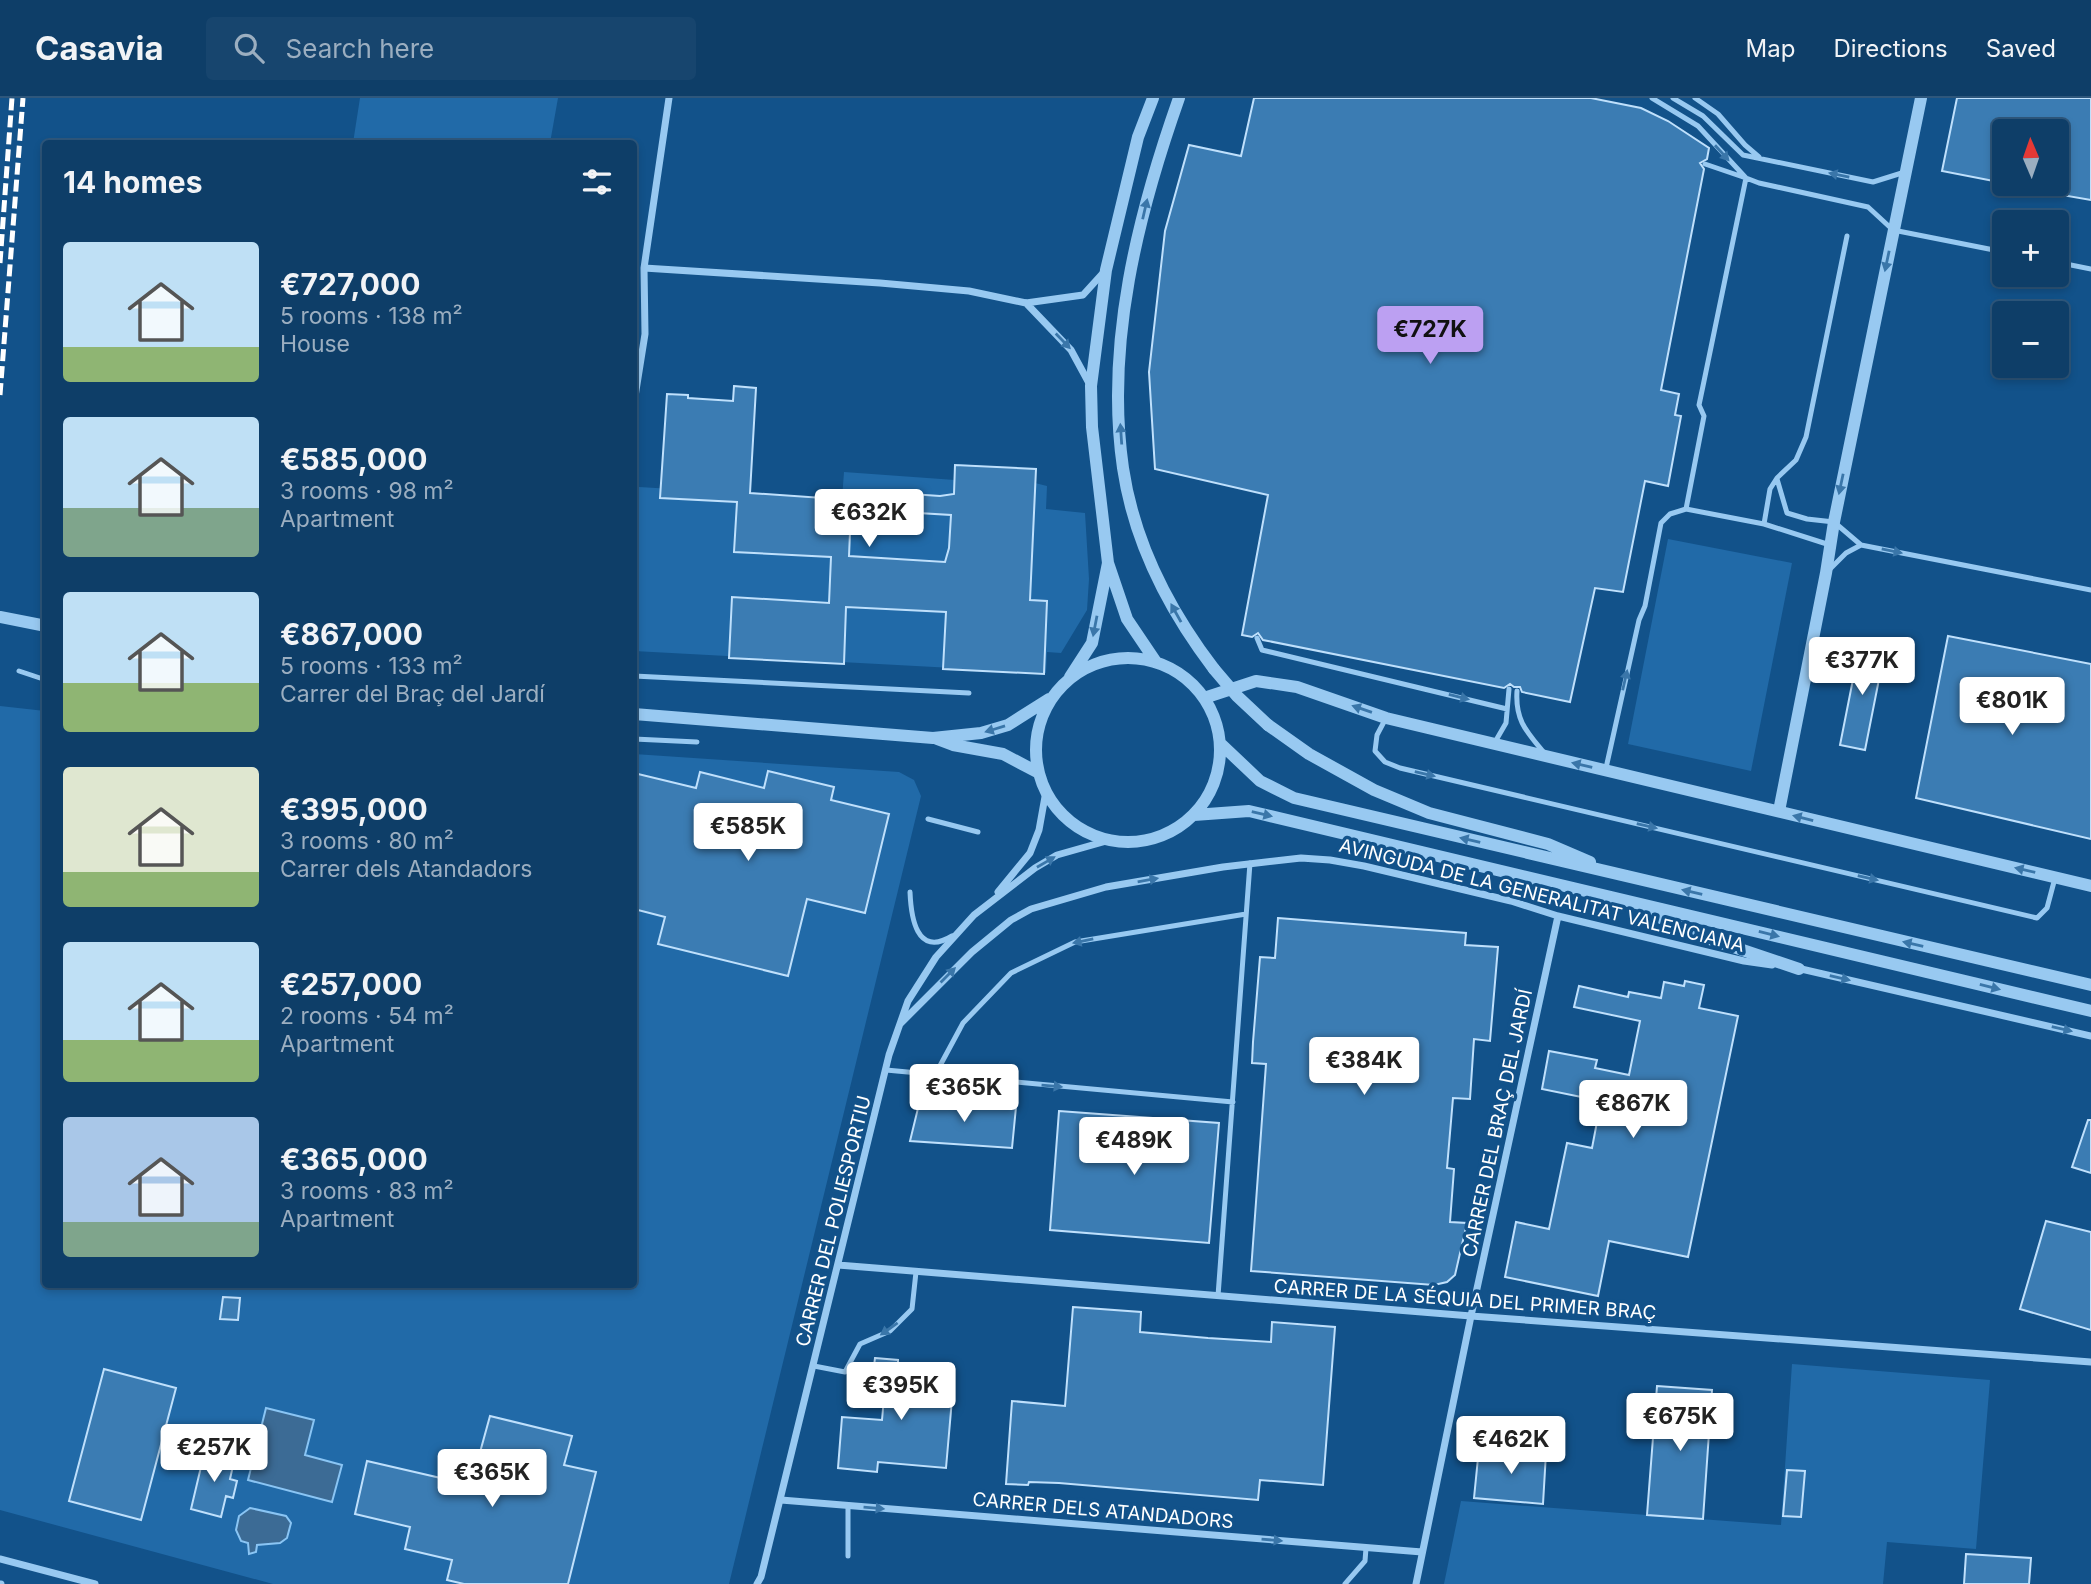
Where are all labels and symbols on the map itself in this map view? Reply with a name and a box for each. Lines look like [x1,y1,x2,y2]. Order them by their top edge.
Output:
north arrow [1992,119,2068,196]
one-way arrow [1714,144,1730,162]
one-way arrow [1828,169,1850,180]
one-way arrow [1140,198,1151,220]
one-way arrow [1881,250,1892,272]
pin: €727K [1381,306,1479,366]
one-way arrow [1054,333,1071,349]
one-way arrow [1115,422,1126,444]
one-way arrow [1836,473,1847,495]
pin: €632K [820,490,918,549]
one-way arrow [1881,546,1903,557]
one-way arrow [1170,603,1182,623]
one-way arrow [1090,615,1101,637]
pin: €377K [1813,638,1911,697]
one-way arrow [1620,669,1631,691]
pin: €801K [1963,678,2061,737]
one-way arrow [1448,692,1470,703]
one-way arrow [1351,704,1372,715]
one-way arrow [984,724,1005,734]
one-way arrow [1571,759,1593,770]
one-way arrow [1414,769,1436,780]
pin: €585K [699,804,797,863]
one-way arrow [1251,808,1273,819]
one-way arrow [1792,812,1814,823]
one-way arrow [1636,821,1658,832]
street label: AVINGUDA DE LA GENERALITAT VALENCIANA [1337,834,1747,957]
one-way arrow [1459,834,1481,845]
one-way arrow [1036,856,1056,868]
one-way arrow [2014,865,2036,876]
one-way arrow [1857,873,1879,884]
one-way arrow [1137,874,1159,885]
one-way arrow [1680,886,1702,897]
one-way arrow [1758,929,1780,940]
one-way arrow [1071,936,1093,947]
one-way arrow [1902,938,1924,949]
one-way arrow [939,968,956,984]
one-way arrow [1829,973,1851,984]
one-way arrow [1980,982,2002,993]
street label: CARRER DEL BRAÇ DEL JARDÍ [1457,987,1537,1259]
one-way arrow [2051,1024,2073,1035]
pin: €384K [1315,1038,1413,1097]
pin: €365K [915,1065,1013,1124]
one-way arrow [1041,1080,1063,1091]
pin: €867K [1584,1080,1682,1140]
street label: CARRER DEL POLIESPORTIU [791,1093,876,1349]
pin: €489K [1085,1118,1183,1177]
street label: CARRER DE LA SÉQUIA DEL PRIMER BRAÇ [1273,1274,1657,1324]
one-way arrow [880,1322,899,1336]
pin: €395K [852,1362,950,1422]
pin: €675K [1631,1394,1729,1453]
pin: €462K [1462,1416,1560,1476]
pin: €257K [165,1424,263,1484]
pin: €365K [443,1450,541,1509]
street label: CARRER DELS ATANDADORS [972,1488,1234,1533]
one-way arrow [863,1503,885,1514]
one-way arrow [1261,1535,1283,1546]

